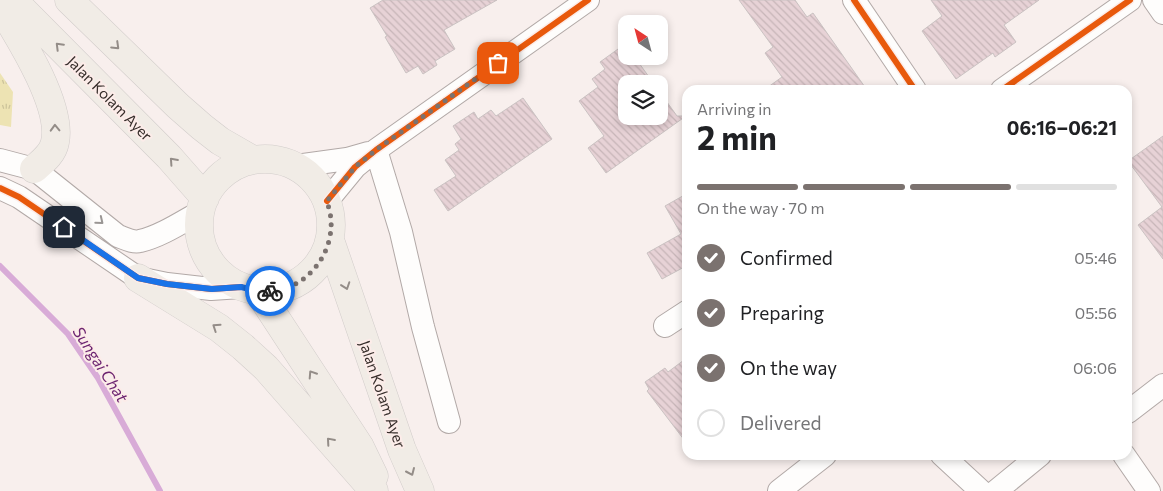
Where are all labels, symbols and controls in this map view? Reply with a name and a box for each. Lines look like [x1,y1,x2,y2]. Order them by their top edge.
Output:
north arrow [618,15,668,65]
map controls [618,15,668,125]
one-way arrow [110,40,119,49]
one-way arrow [55,42,64,51]
pin [477,42,519,84]
icon: bag [484,49,512,77]
street label: Jalan Kolam Ayer [64,52,156,144]
button: layers [618,75,668,125]
text: Arriving in [697,99,771,118]
text: 06:16–06:21 [1007,116,1117,139]
text: 2 min [697,117,777,157]
one-way arrow [50,124,60,132]
one-way arrow [169,158,178,167]
text: On the way · 70 m [697,198,824,217]
pin [43,206,85,248]
icon: home [50,213,78,241]
one-way arrow [94,216,103,225]
icon: check [697,244,725,272]
text: Confirmed [740,246,833,269]
text: 05:46 [1074,248,1117,267]
courier [245,266,295,316]
icon: bike [256,277,284,305]
one-way arrow [340,281,350,290]
icon: check [697,299,725,327]
text: Preparing [740,301,824,324]
text: 05:56 [1075,303,1117,322]
water label: Sungai Chat [69,322,133,406]
one-way arrow [212,323,221,333]
street label: Jalan Kolam Ayer [356,338,410,450]
icon: check [697,354,725,382]
text: On the way [740,356,837,379]
text: 06:06 [1073,358,1117,377]
one-way arrow [309,370,318,379]
text: Delivered [740,411,821,434]
one-way arrow [327,438,336,447]
one-way arrow [405,467,416,476]

